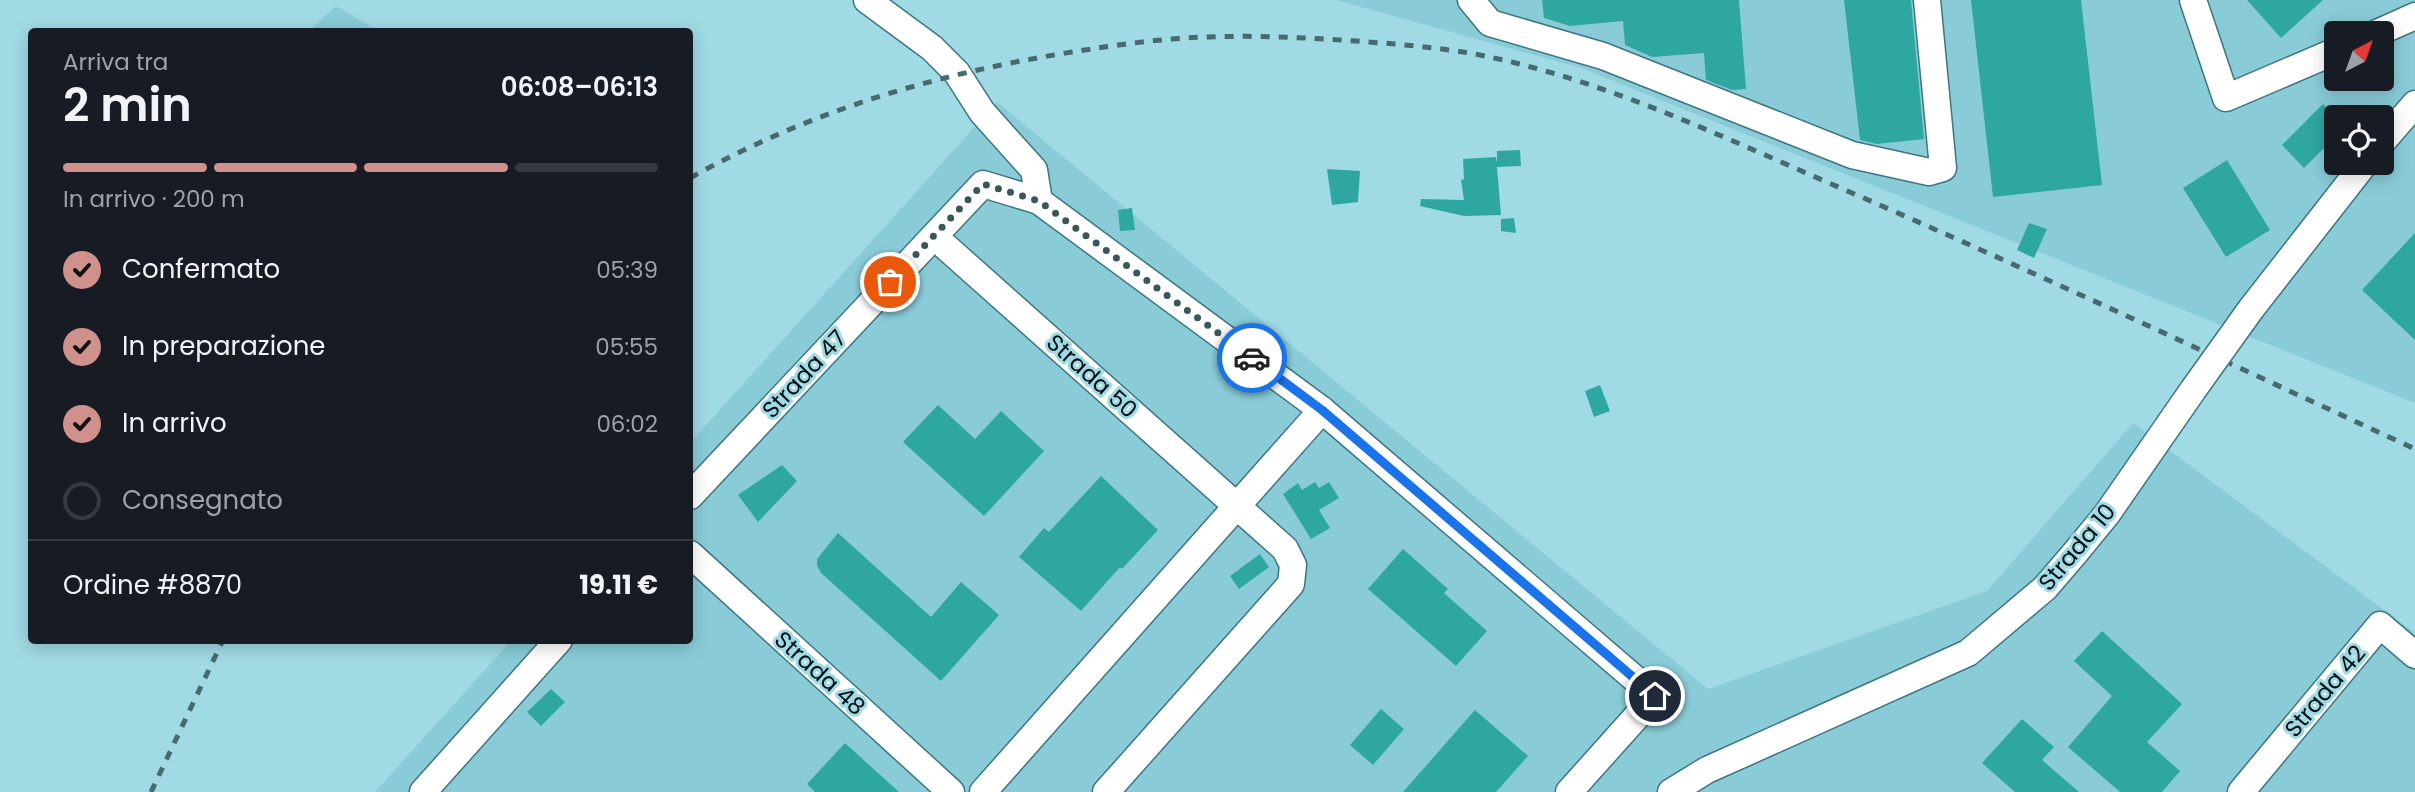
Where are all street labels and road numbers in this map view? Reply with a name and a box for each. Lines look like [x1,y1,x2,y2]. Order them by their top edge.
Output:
street label: Strada 47 [755,323,853,425]
street label: Strada 50 [1040,327,1144,425]
street label: Strada 10 [2031,496,2123,598]
street label: Strada 48 [768,624,872,722]
street label: Strada 42 [2277,638,2373,744]

